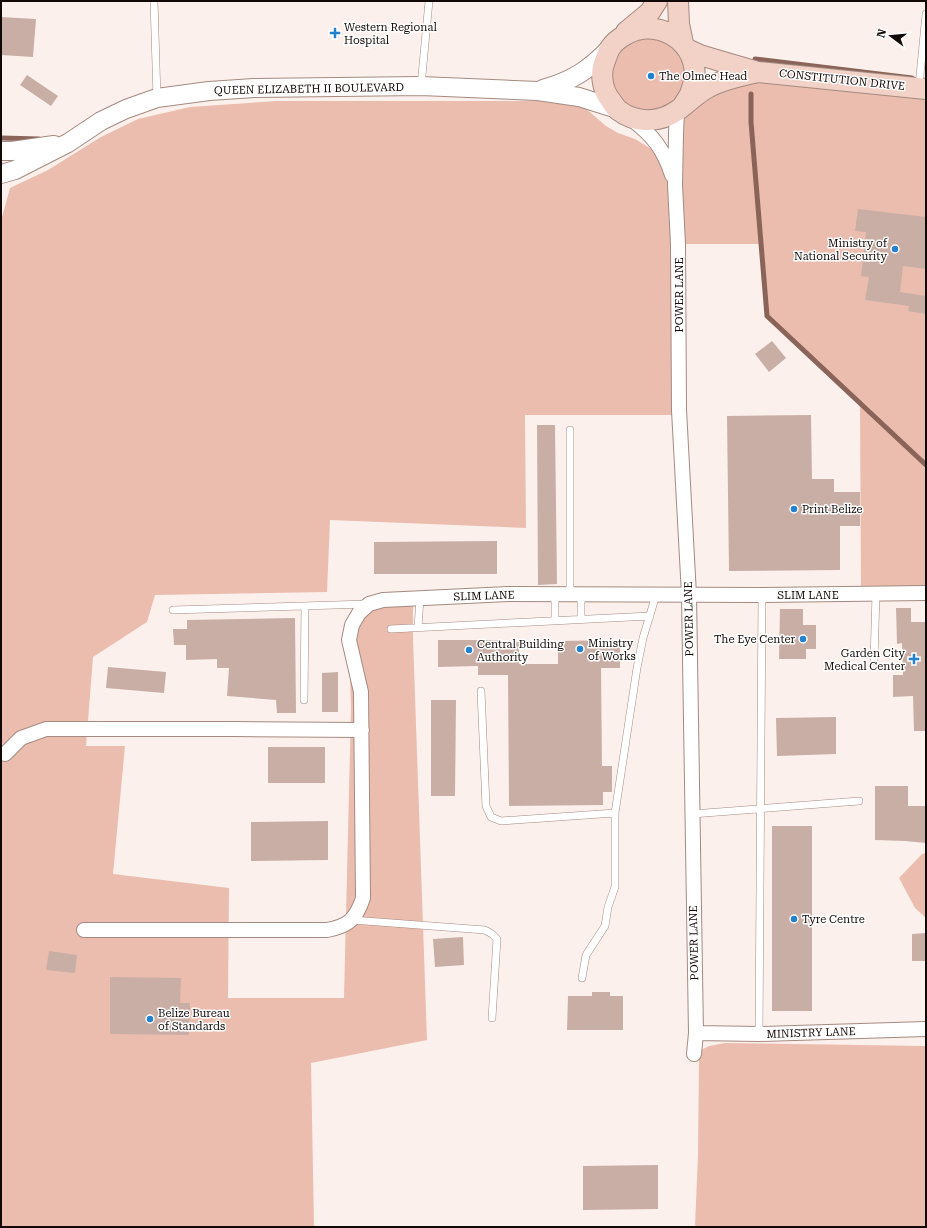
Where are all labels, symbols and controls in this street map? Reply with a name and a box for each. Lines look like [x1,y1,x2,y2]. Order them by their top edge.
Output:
north arrow [871,16,911,56]
place label: Western Regional Hospital [344,21,437,47]
marker: Western Regional Hospital [329,27,341,39]
text: N [874,27,889,39]
street label: CONSTITUTION DRIVE [778,67,906,93]
place label: The Olmec Head [659,70,747,83]
marker: The Olmec Head [646,71,656,81]
street label: QUEEN ELIZABETH II BOULEVARD [214,81,404,97]
place label: Ministry of National Security [794,237,888,263]
marker: Ministry of National Security [890,244,900,254]
street label: POWER LANE [673,258,686,332]
place label: Print Belize [802,503,863,516]
marker: Print Belize [789,504,799,514]
street label: POWER LANE [682,581,696,657]
street label: SLIM LANE [453,588,515,604]
street label: SLIM LANE [777,589,839,602]
place label: The Eye Center [714,633,795,646]
marker: The Eye Center [798,634,808,644]
place label: Ministry of Works [588,637,636,663]
place label: Central Building Authority [477,638,564,664]
marker: Ministry of Works [575,644,585,654]
marker: Central Building Authority [464,645,474,655]
place label: Garden City Medical Center [824,647,905,673]
marker: Garden City Medical Center [908,653,920,665]
street label: POWER LANE [687,905,701,981]
place label: Tyre Centre [802,913,865,926]
marker: Tyre Centre [789,914,799,924]
place label: Belize Bureau of Standards [158,1007,230,1033]
marker: Belize Bureau of Standards [145,1014,155,1024]
street label: MINISTRY LANE [766,1025,856,1041]

